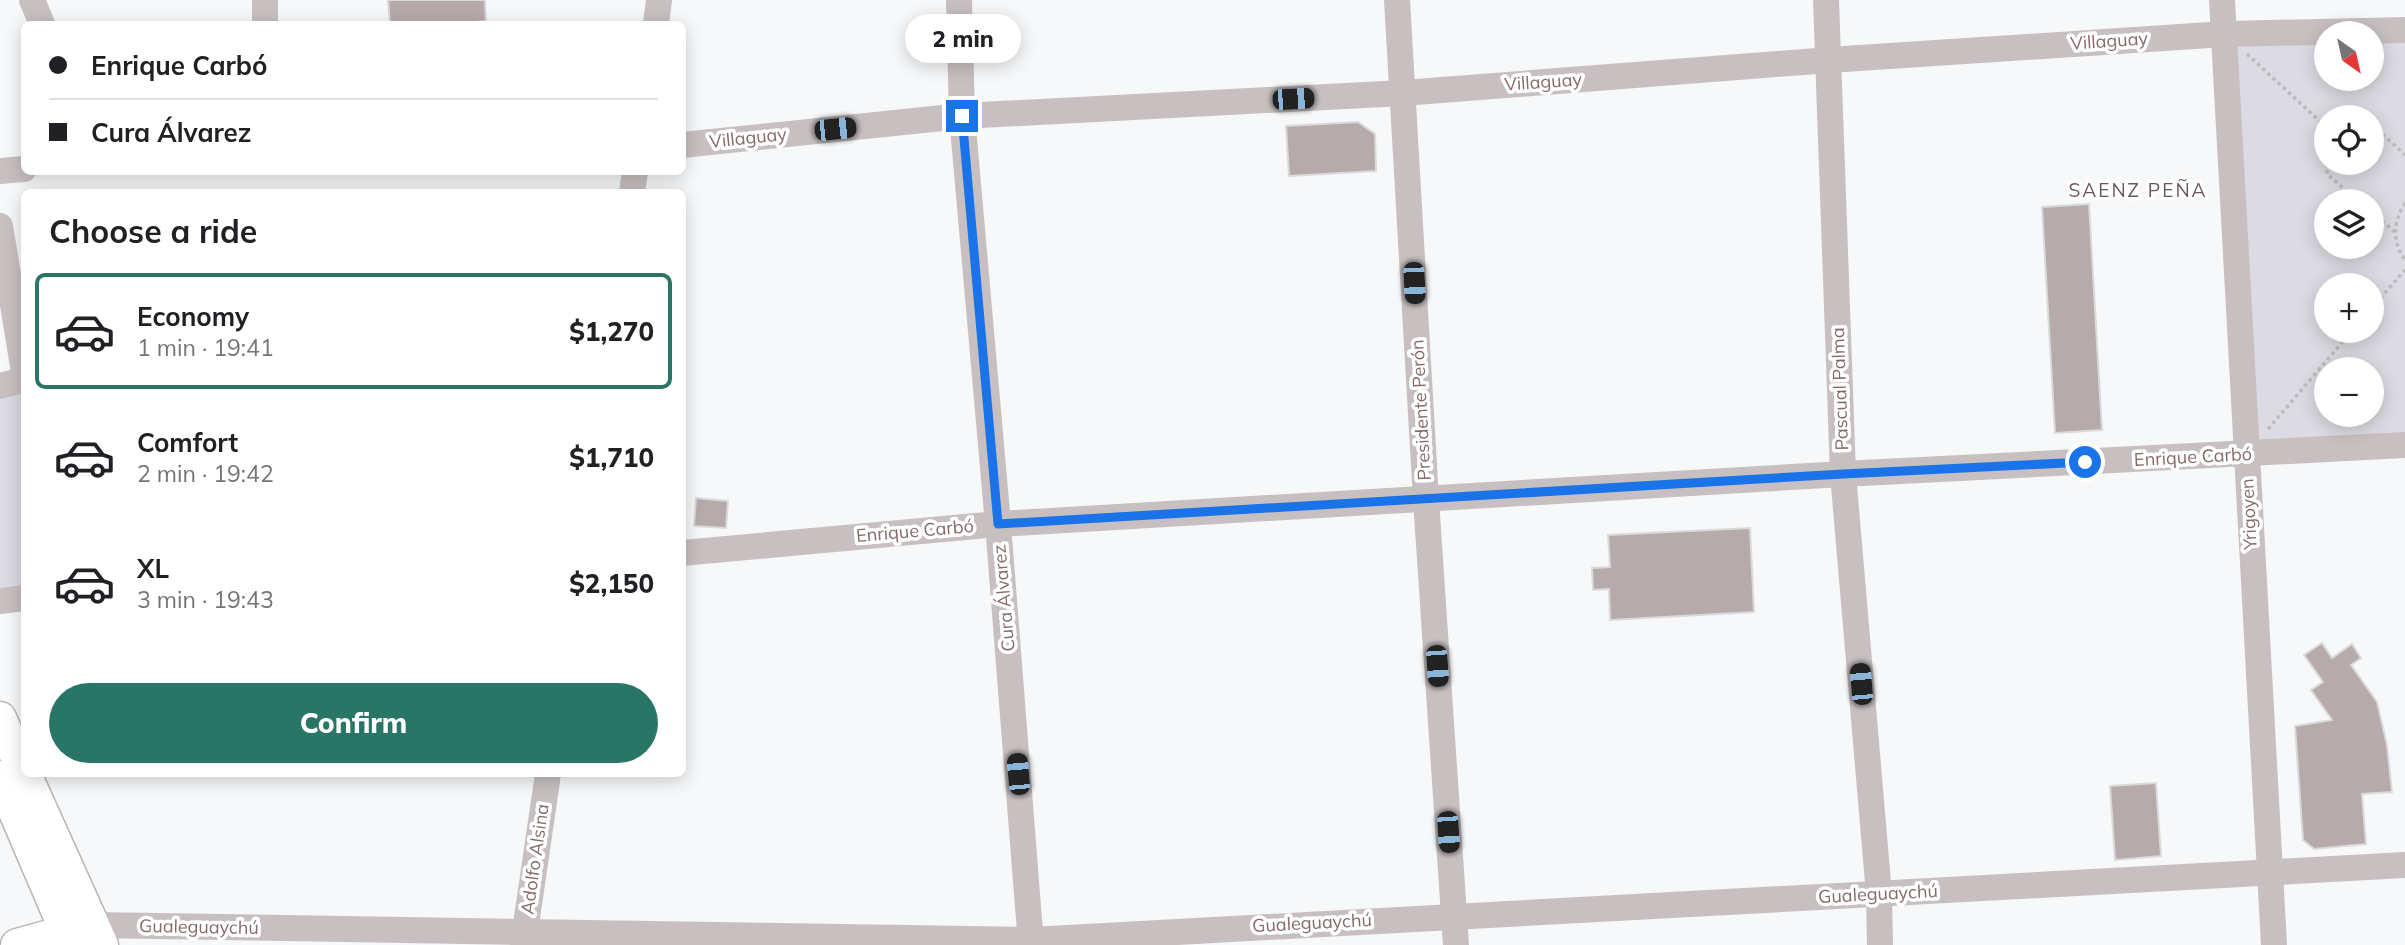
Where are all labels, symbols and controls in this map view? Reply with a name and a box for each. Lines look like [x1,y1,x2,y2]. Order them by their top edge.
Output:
callout: 2 min [904,15,1020,64]
north arrow [2314,21,2384,91]
map controls [2314,21,2384,427]
text: 2 min [932,24,994,53]
street label: Villaguay [2069,26,2149,55]
text: Enrique Carbó [91,49,267,82]
street label: Villaguay [1503,67,1583,96]
car [1272,87,1315,111]
route end [946,100,978,132]
button: locate [2314,105,2384,175]
text: Cura Álvarez [91,116,251,149]
car [814,116,857,142]
street label: Villaguay [708,122,788,153]
district label: SAENZ PEÑA [2068,178,2208,202]
button: layers [2314,189,2384,259]
text: Choose a ride [49,211,257,251]
car [1403,261,1426,305]
button: + [2314,273,2384,343]
icon: car [53,300,116,363]
text: Economy [137,300,249,333]
text: $1,270 [569,315,654,348]
street label: Pascual Palma [1826,327,1853,451]
text: 1 min · 19:41 [137,333,274,362]
street label: Presidente Perón [1405,339,1436,481]
button: − [2314,357,2384,427]
icon: car [53,426,116,489]
text: Comfort [137,426,238,459]
text: $1,710 [569,441,654,474]
street label: Enrique Carbó [2133,442,2253,471]
route start [2069,446,2101,478]
text: 2 min · 19:42 [137,459,274,488]
street label: Yrigoyen [2235,478,2262,551]
street label: Enrique Carbó [855,514,975,547]
street label: Cura Álvarez [987,543,1020,653]
icon: car [53,552,116,615]
text: XL [137,552,169,585]
text: $2,150 [569,567,654,600]
text: 3 min · 19:43 [137,585,274,614]
car [1426,644,1449,688]
car [1849,662,1874,706]
button: Confirm [49,683,658,763]
car [1006,752,1031,796]
street label: Adolfo Alsina [515,802,554,916]
car [1437,810,1460,854]
street label: Gualeguaychú [1818,879,1938,908]
street label: Gualeguaychú [1252,908,1372,937]
street label: Gualeguaychú [139,914,259,939]

